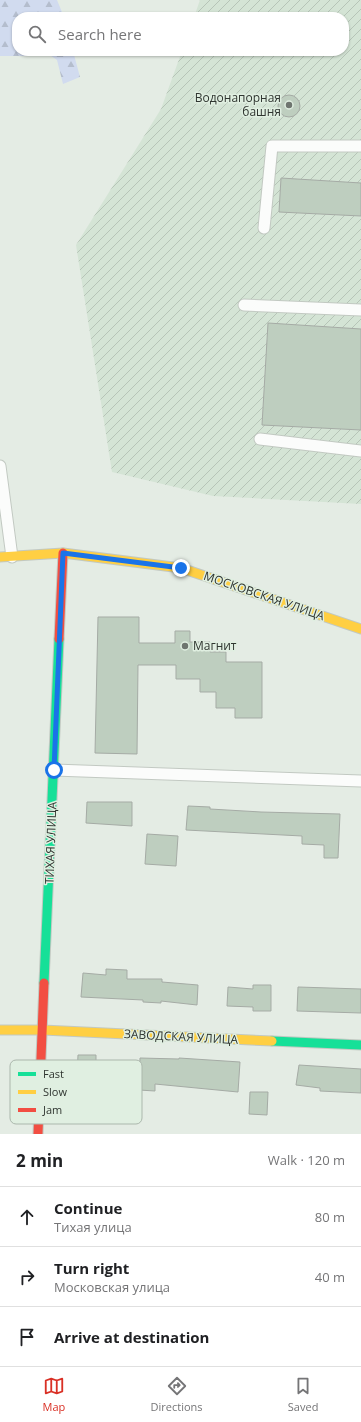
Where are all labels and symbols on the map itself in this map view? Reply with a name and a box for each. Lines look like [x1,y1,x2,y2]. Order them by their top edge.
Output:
place label: Водонапорная башня [195,89,281,120]
marker: Водонапорная башня [284,100,294,110]
route end [172,559,190,577]
street label: МОСКОВСКАЯ УЛИЦА [202,567,327,624]
place label: Магнит [193,637,237,654]
marker: Магнит [180,641,190,651]
route start [45,761,63,779]
street label: ТИХАЯ УЛИЦА [41,801,60,884]
street label: ЗАВОДСКАЯ УЛИЦА [123,1025,239,1048]
legend [10,1060,142,1124]
text: Fast [43,1066,64,1081]
text: Slow [43,1084,67,1099]
text: Jam [42,1102,62,1117]

